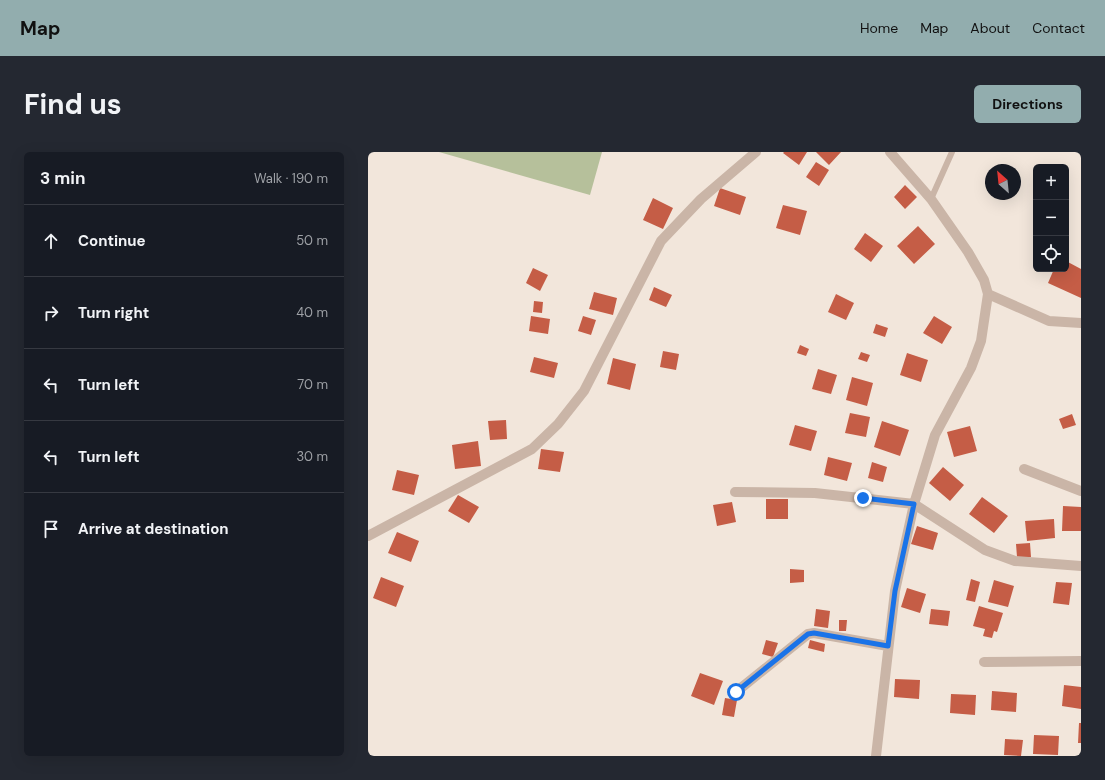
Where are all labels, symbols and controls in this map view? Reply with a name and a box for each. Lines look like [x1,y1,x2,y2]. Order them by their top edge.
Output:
text: Map [20,16,60,41]
text: Home [860,19,898,37]
text: Map [920,19,948,37]
text: About [970,19,1010,37]
text: Contact [1032,19,1085,37]
button: Directions [974,85,1081,123]
text: Find us [24,86,122,123]
north arrow [985,164,1021,200]
map controls [1033,164,1069,272]
button: + [1033,164,1069,200]
text: 3 min [40,167,85,189]
text: Walk · 190 m [254,170,328,187]
button: − [1033,200,1069,236]
icon: ahead [40,230,62,252]
text: Continue [78,231,146,251]
text: 50 m [296,232,328,249]
button: locate [1033,236,1069,272]
icon: right [40,302,62,324]
text: Turn right [78,303,149,323]
text: 40 m [296,304,328,321]
icon: left [40,374,62,396]
text: Turn left [78,375,139,395]
text: 70 m [297,376,328,393]
icon: left [40,446,62,468]
text: Turn left [78,447,139,467]
text: 30 m [296,448,328,465]
route end [854,489,872,507]
icon: arrive [40,518,62,540]
text: Arrive at destination [78,519,229,539]
route start [727,683,745,701]

